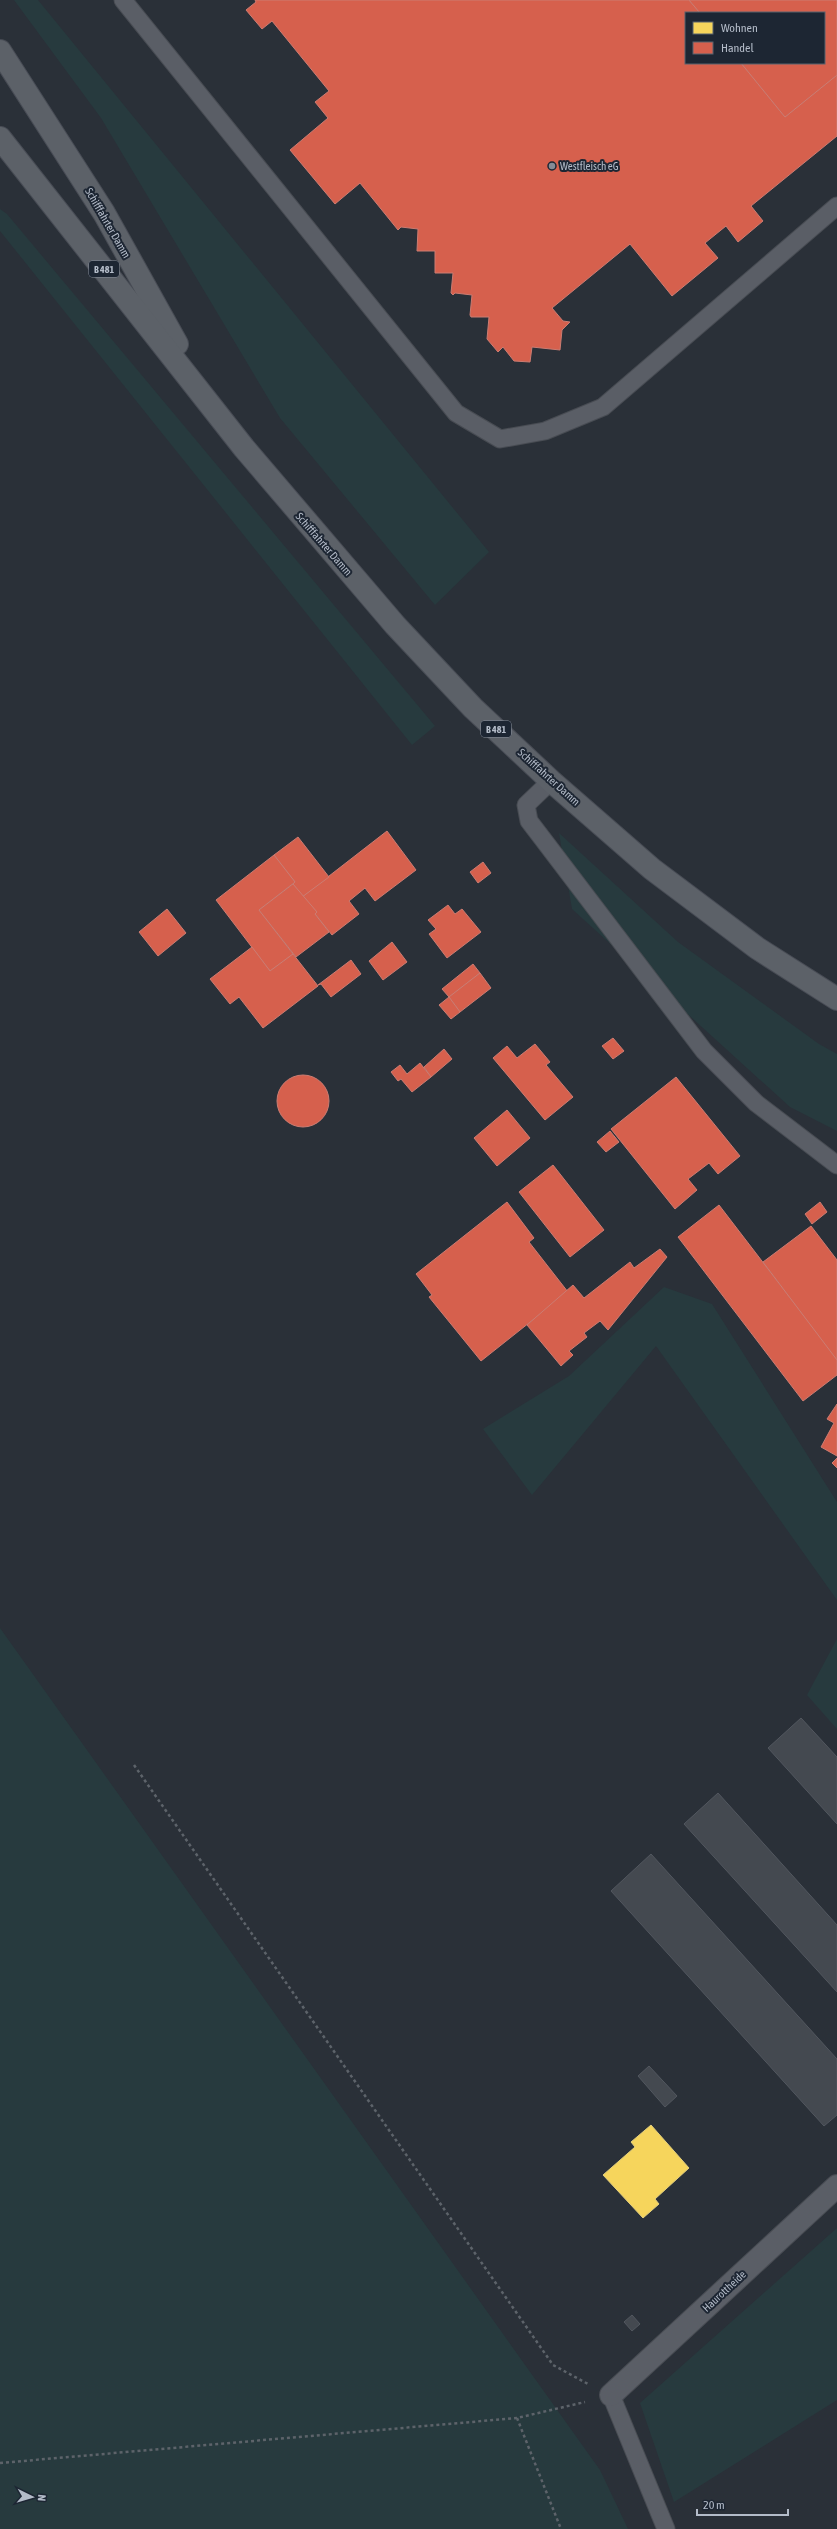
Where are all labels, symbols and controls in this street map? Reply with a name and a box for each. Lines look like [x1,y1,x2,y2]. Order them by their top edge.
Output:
legend [685,12,825,64]
text: Wohnen [721,21,758,35]
text: Handel [721,41,755,55]
place label: Westfleisch eG [560,160,619,172]
marker: Westfleisch eG [547,161,557,171]
street label: Schifffahrter Damm [83,186,133,260]
road number: B 481 [89,261,119,277]
street label: Schifffahrter Damm [294,510,354,578]
road number: B 481 [481,721,511,737]
street label: Schifffahrter Damm [516,746,582,808]
street label: Haurottheide [700,2268,748,2314]
north arrow [12,2477,52,2517]
scale bar [697,2491,788,2517]
text: N [36,2494,48,2502]
text: 20 m [703,2498,725,2512]

